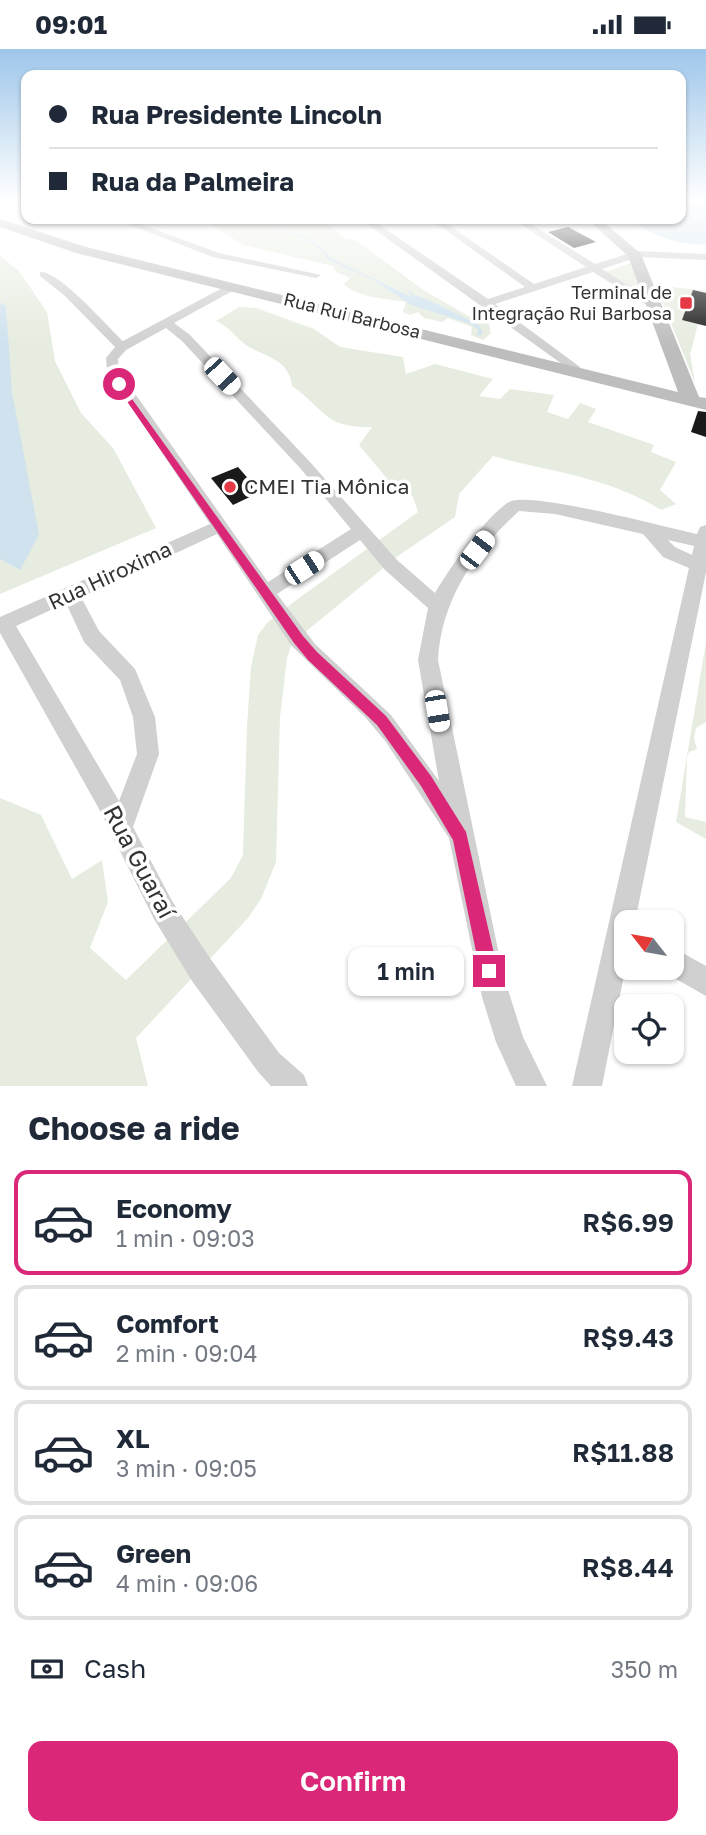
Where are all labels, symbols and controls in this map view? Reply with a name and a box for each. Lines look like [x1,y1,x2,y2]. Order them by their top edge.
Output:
text: 09:01 [35,9,107,40]
text: Rua Presidente Lincoln [91,99,382,130]
text: Rua da Palmeira [91,166,294,197]
place label: Terminal de Integração Rui Barbosa [472,281,672,324]
street label: Rua Rui Barbosa [281,287,423,343]
marker: Terminal de Integração Rui Barbosa [678,295,694,311]
car [200,353,245,399]
route start [103,368,135,400]
place label: CMEI Tia Mônica [244,473,409,499]
marker: CMEI Tia Mônica [222,479,238,495]
car [456,527,499,573]
street label: Rua Hiroxima [44,535,175,615]
car [281,548,328,588]
car [424,688,451,734]
street label: Rua Guaraí [98,800,183,924]
north arrow [614,910,684,980]
map controls [614,910,684,1064]
callout: 1 min [349,947,464,995]
route end [473,955,505,987]
text: 1 min [377,957,435,985]
button: locate [614,994,684,1064]
text: Choose a ride [28,1109,240,1147]
icon: car [32,1191,95,1254]
text: Economy [116,1193,232,1224]
text: R$6.99 [582,1207,674,1238]
text: 1 min · 09:03 [116,1224,255,1252]
icon: car [32,1306,95,1369]
text: Comfort [116,1308,219,1339]
text: R$9.43 [583,1322,674,1353]
text: 2 min · 09:04 [116,1339,258,1367]
icon: car [32,1421,95,1484]
text: XL [116,1423,150,1454]
text: R$11.88 [572,1437,674,1468]
text: 3 min · 09:05 [116,1454,257,1482]
icon: car [32,1536,95,1599]
text: Green [116,1538,191,1569]
text: R$8.44 [582,1552,674,1583]
text: 4 min · 09:06 [116,1569,258,1597]
icon: cash [28,1650,66,1688]
text: Cash [84,1653,146,1684]
text: 350 m [611,1655,678,1683]
button: Confirm [28,1741,678,1821]

